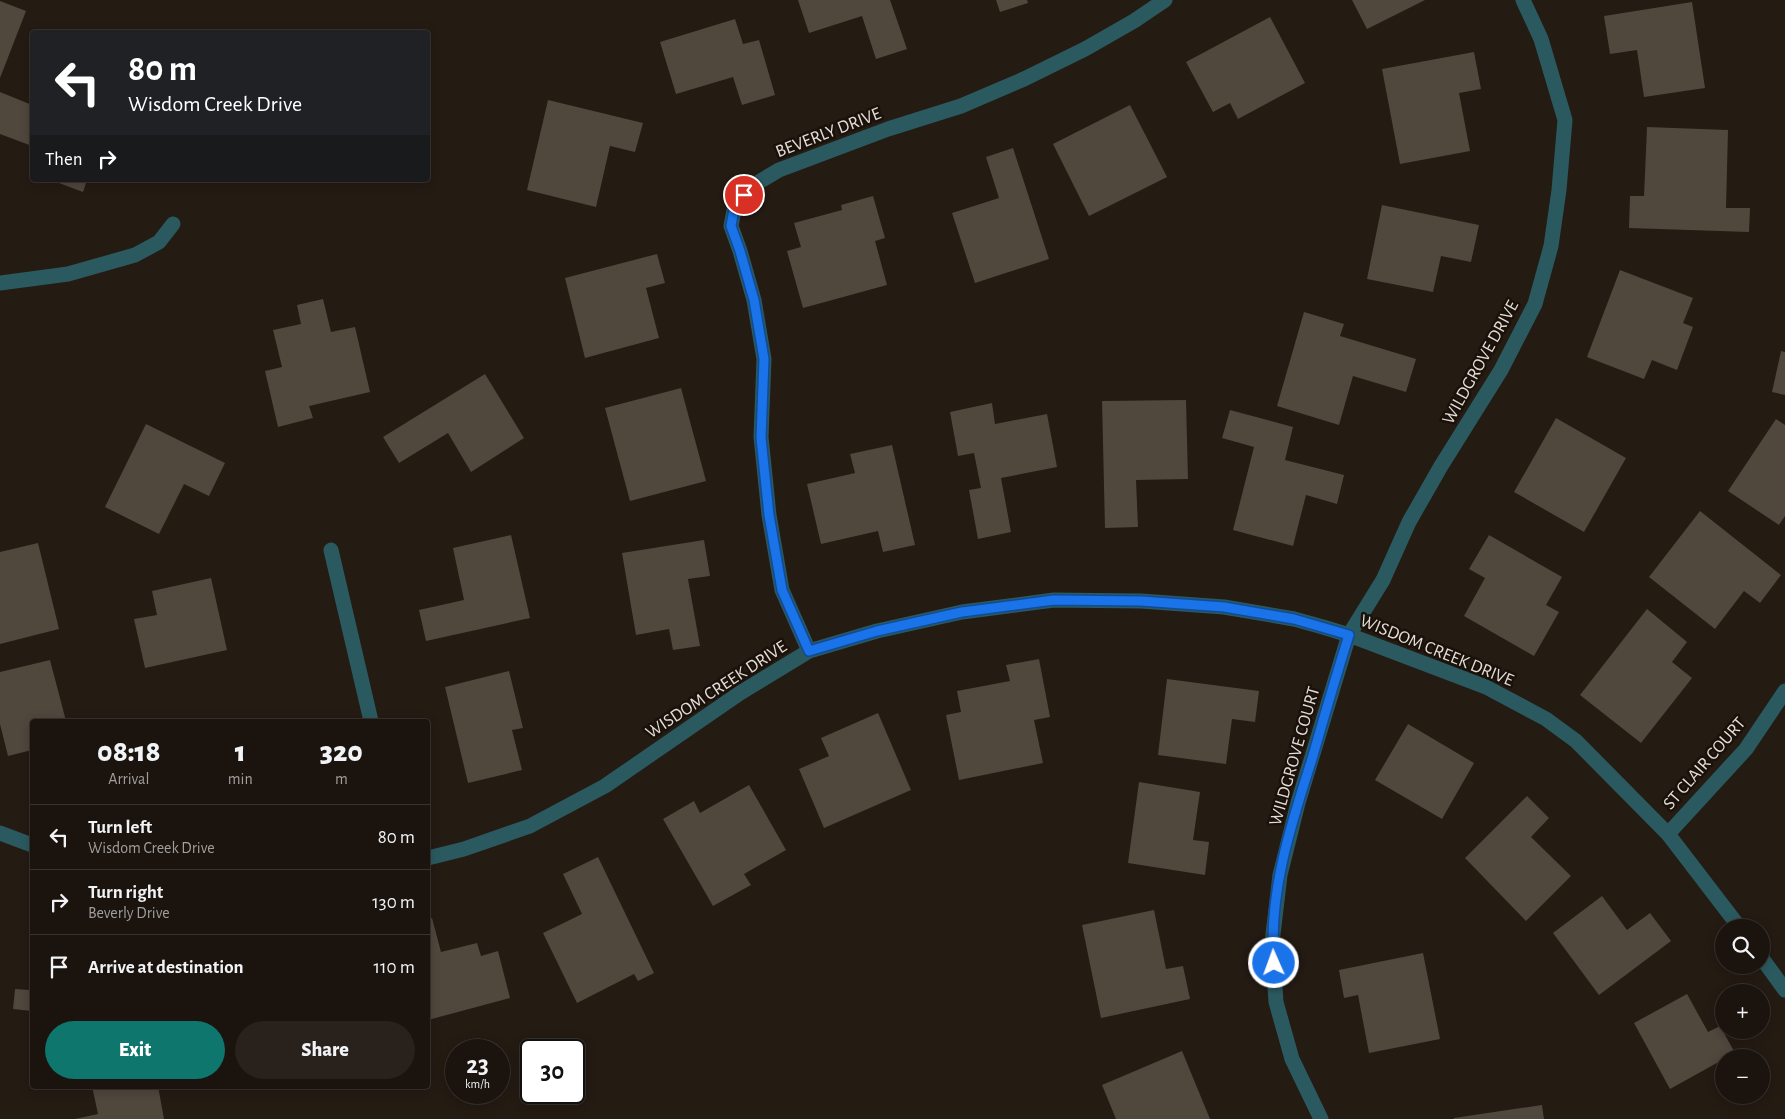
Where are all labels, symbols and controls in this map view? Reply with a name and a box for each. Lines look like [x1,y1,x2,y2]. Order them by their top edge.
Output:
icon: left [45,50,110,115]
text: 80 m [128,52,197,87]
text: Wisdom Creek Drive [128,93,302,115]
street label: BEVERLY DRIVE [773,105,884,161]
icon: right [93,145,121,173]
text: Then [45,150,83,169]
pin [723,174,765,216]
icon: arrive [730,181,758,209]
street label: WILDGROVE DRIVE [1439,297,1522,427]
street label: WISDOM CREEK DRIVE [1357,612,1516,690]
street label: WISDOM CREEK DRIVE [643,637,791,742]
street label: WILDGROVE COURT [1266,685,1323,828]
street label: ST CLAIR COURT [1660,714,1749,813]
text: 08:18 [97,737,161,767]
text: 1 [235,737,246,767]
text: 320 [320,737,363,767]
text: Arrival [108,771,149,787]
text: min [228,771,253,787]
text: m [335,771,348,787]
text: Turn left [88,818,152,837]
icon: left [45,823,73,851]
text: 80 m [378,828,415,847]
text: Wisdom Creek Drive [88,840,215,856]
text: Turn right [88,883,163,902]
icon: right [45,888,73,916]
text: 130 m [372,893,415,912]
text: Beverly Drive [88,905,170,921]
map controls [1715,919,1770,1104]
button: search [1715,919,1770,974]
position arrow [1247,936,1299,988]
icon: arrive [45,953,73,981]
text: Arrive at destination [88,958,244,977]
text: 110 m [374,958,415,977]
button: + [1715,984,1770,1039]
button: Exit [45,1021,225,1079]
button: Share [235,1021,415,1079]
speed limit sign: 30 [520,1039,585,1104]
button: − [1715,1049,1770,1104]
text: 23 [466,1053,489,1078]
text: km/h [465,1078,490,1090]

